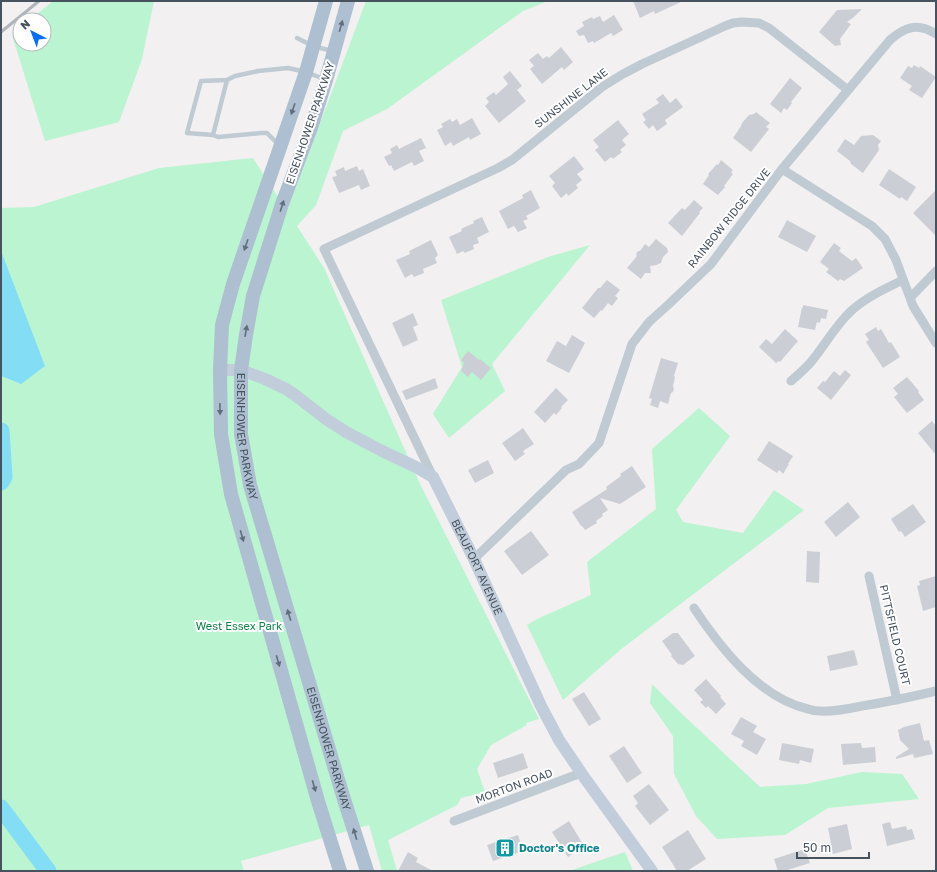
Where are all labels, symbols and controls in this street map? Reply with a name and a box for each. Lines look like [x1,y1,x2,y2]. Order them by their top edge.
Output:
north arrow [12,12,52,52]
text: N [18,17,32,32]
one-way arrow [338,20,344,32]
street label: EISENHOWER PARKWAY [283,60,337,186]
street label: SUNSHINE LANE [532,65,610,130]
one-way arrow [290,103,296,115]
street label: RAINBOW RIDGE DRIVE [685,165,773,270]
one-way arrow [279,200,285,212]
one-way arrow [243,239,249,251]
one-way arrow [244,325,250,338]
street label: EISENHOWER PARKWAY [235,373,261,501]
one-way arrow [217,403,223,416]
street label: BEAUFORT AVENUE [449,517,506,617]
one-way arrow [240,530,246,542]
street label: PITTSFIELD COURT [878,583,913,687]
one-way arrow [286,609,292,621]
park label: West Essex Park [196,619,282,632]
one-way arrow [275,655,281,667]
street label: EISENHOWER PARKWAY [305,685,354,812]
street label: MORTON ROAD [473,765,555,806]
one-way arrow [311,780,317,792]
one-way arrow [352,827,358,839]
scale bar [797,834,869,860]
building icon: Doctor's Office [494,837,516,859]
text: 50 m [803,840,831,855]
place label: Doctor's Office [519,841,600,854]

